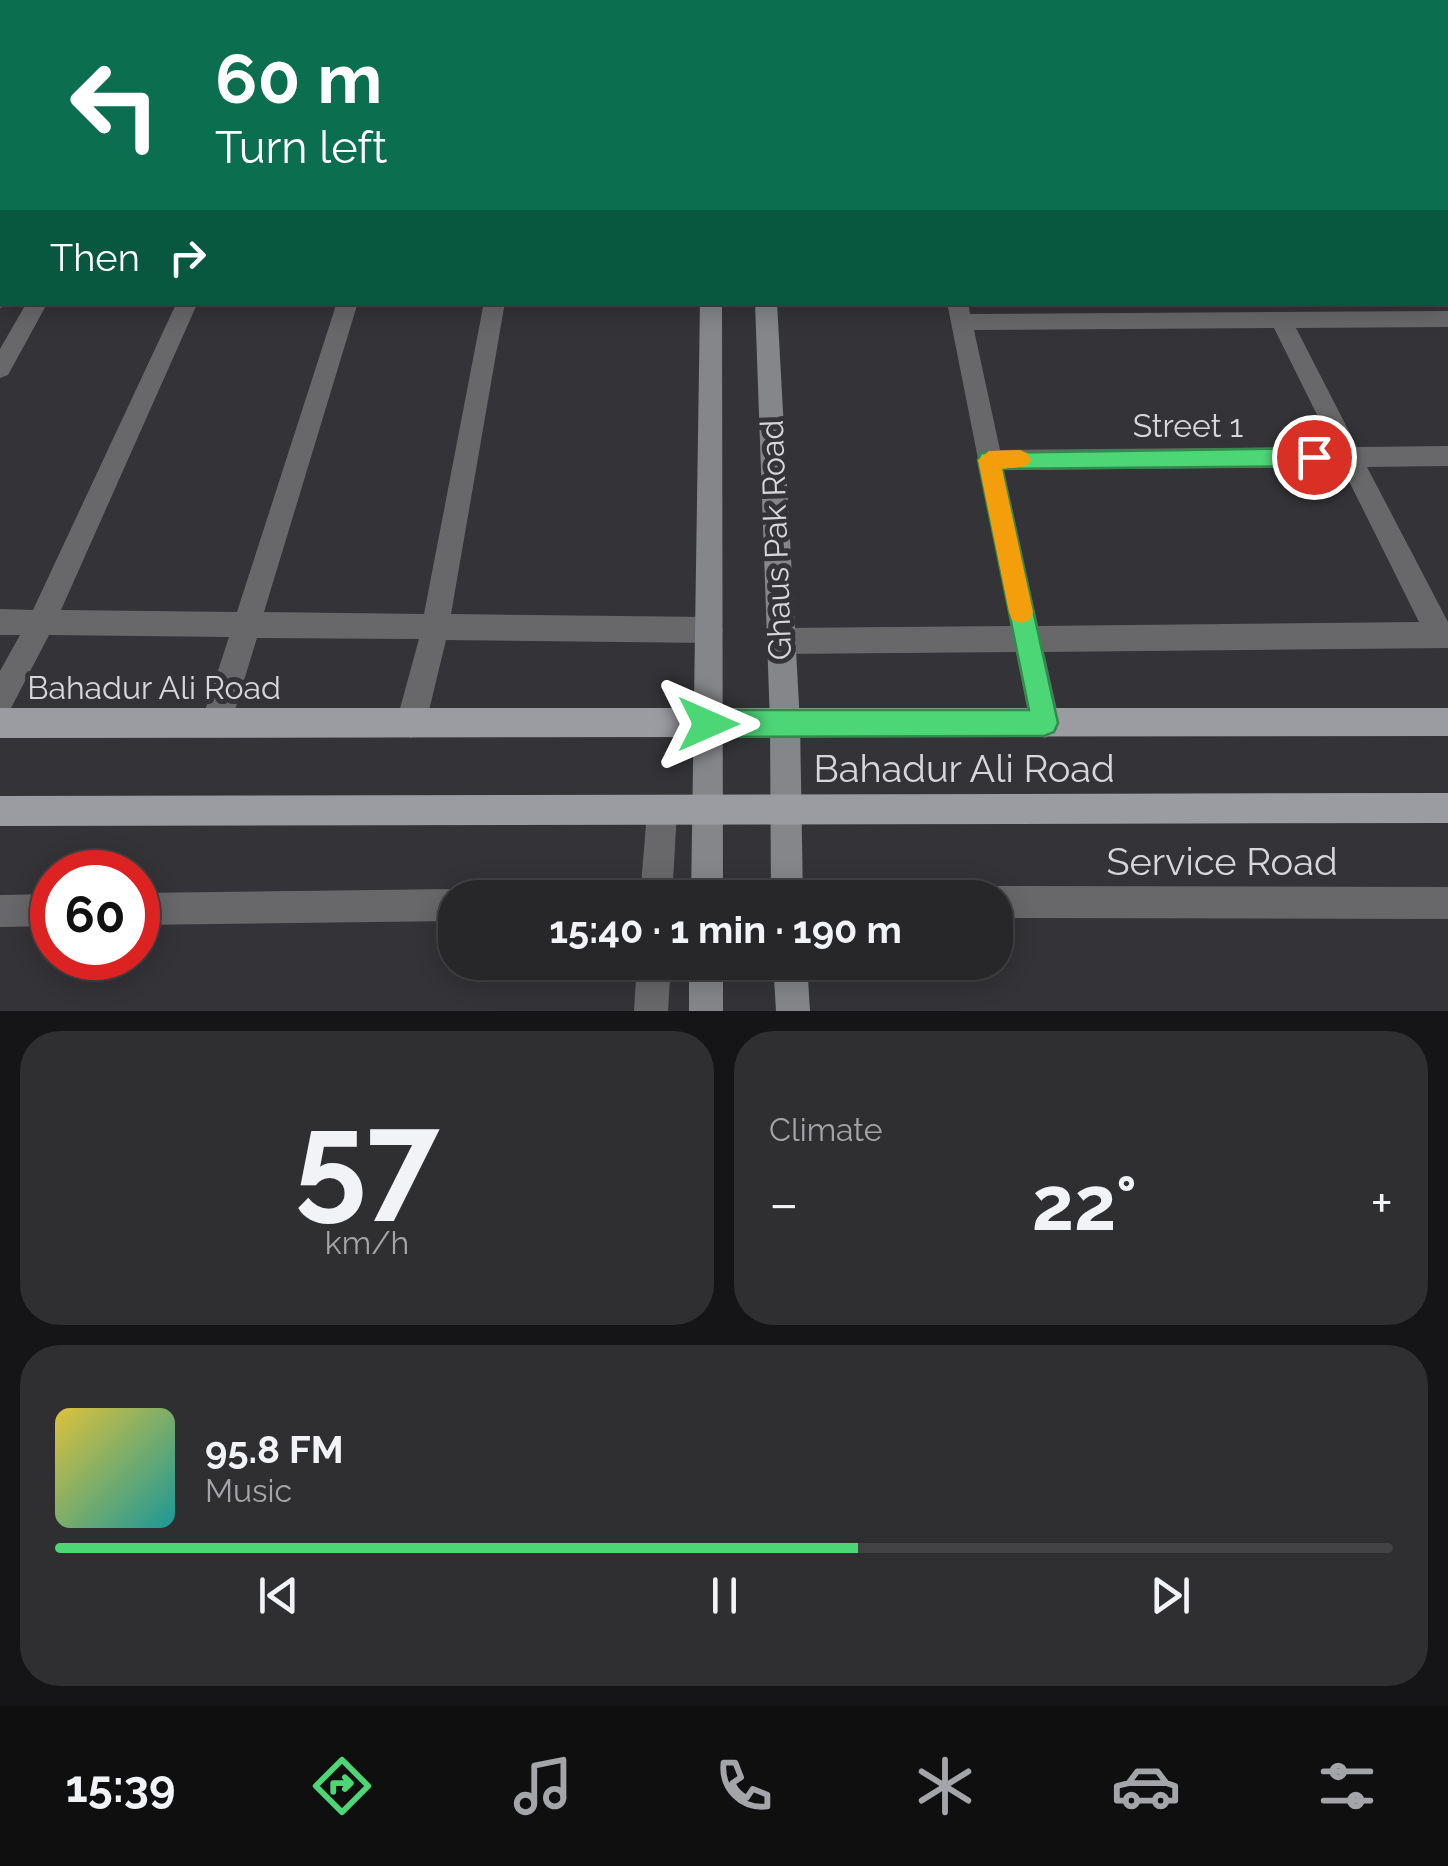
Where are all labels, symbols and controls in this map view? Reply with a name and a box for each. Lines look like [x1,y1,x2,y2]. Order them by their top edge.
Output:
text: 60 m [215,37,382,119]
icon: left [50,40,180,170]
text: Turn left [215,121,387,174]
icon: right [160,230,215,285]
text: Then [50,235,140,280]
street label: Street 1 [1133,407,1243,444]
pin [1272,415,1357,500]
street label: Ghaus Pak Road [753,419,798,661]
icon: arrive [1287,430,1342,485]
street label: Bahadur Ali Road [27,669,281,706]
position arrow [656,672,760,776]
street label: Bahadur Ali Road [813,746,1115,791]
street label: Service Road [1106,839,1338,884]
speed limit sign: 60 [30,850,160,980]
text: 15:40 · 1 min · 190 m [549,907,902,952]
text: 57 [295,1083,439,1235]
text: Climate [769,1111,883,1148]
text: 22° [1032,1159,1137,1248]
text: − [769,1171,799,1236]
text: + [1370,1171,1393,1236]
text: km/h [325,1224,409,1261]
text: 95.8 FM [205,1427,344,1472]
text: Music [205,1472,292,1509]
icon: previous [251,1568,306,1623]
icon: pause [697,1568,752,1623]
icon: next [1143,1568,1198,1623]
icon: directions [307,1751,377,1821]
icon: music [508,1751,578,1821]
icon: phone [709,1751,779,1821]
icon: climate [910,1751,980,1821]
icon: car [1111,1751,1181,1821]
icon: filters [1312,1751,1382,1821]
text: 15:39 [66,1760,175,1813]

